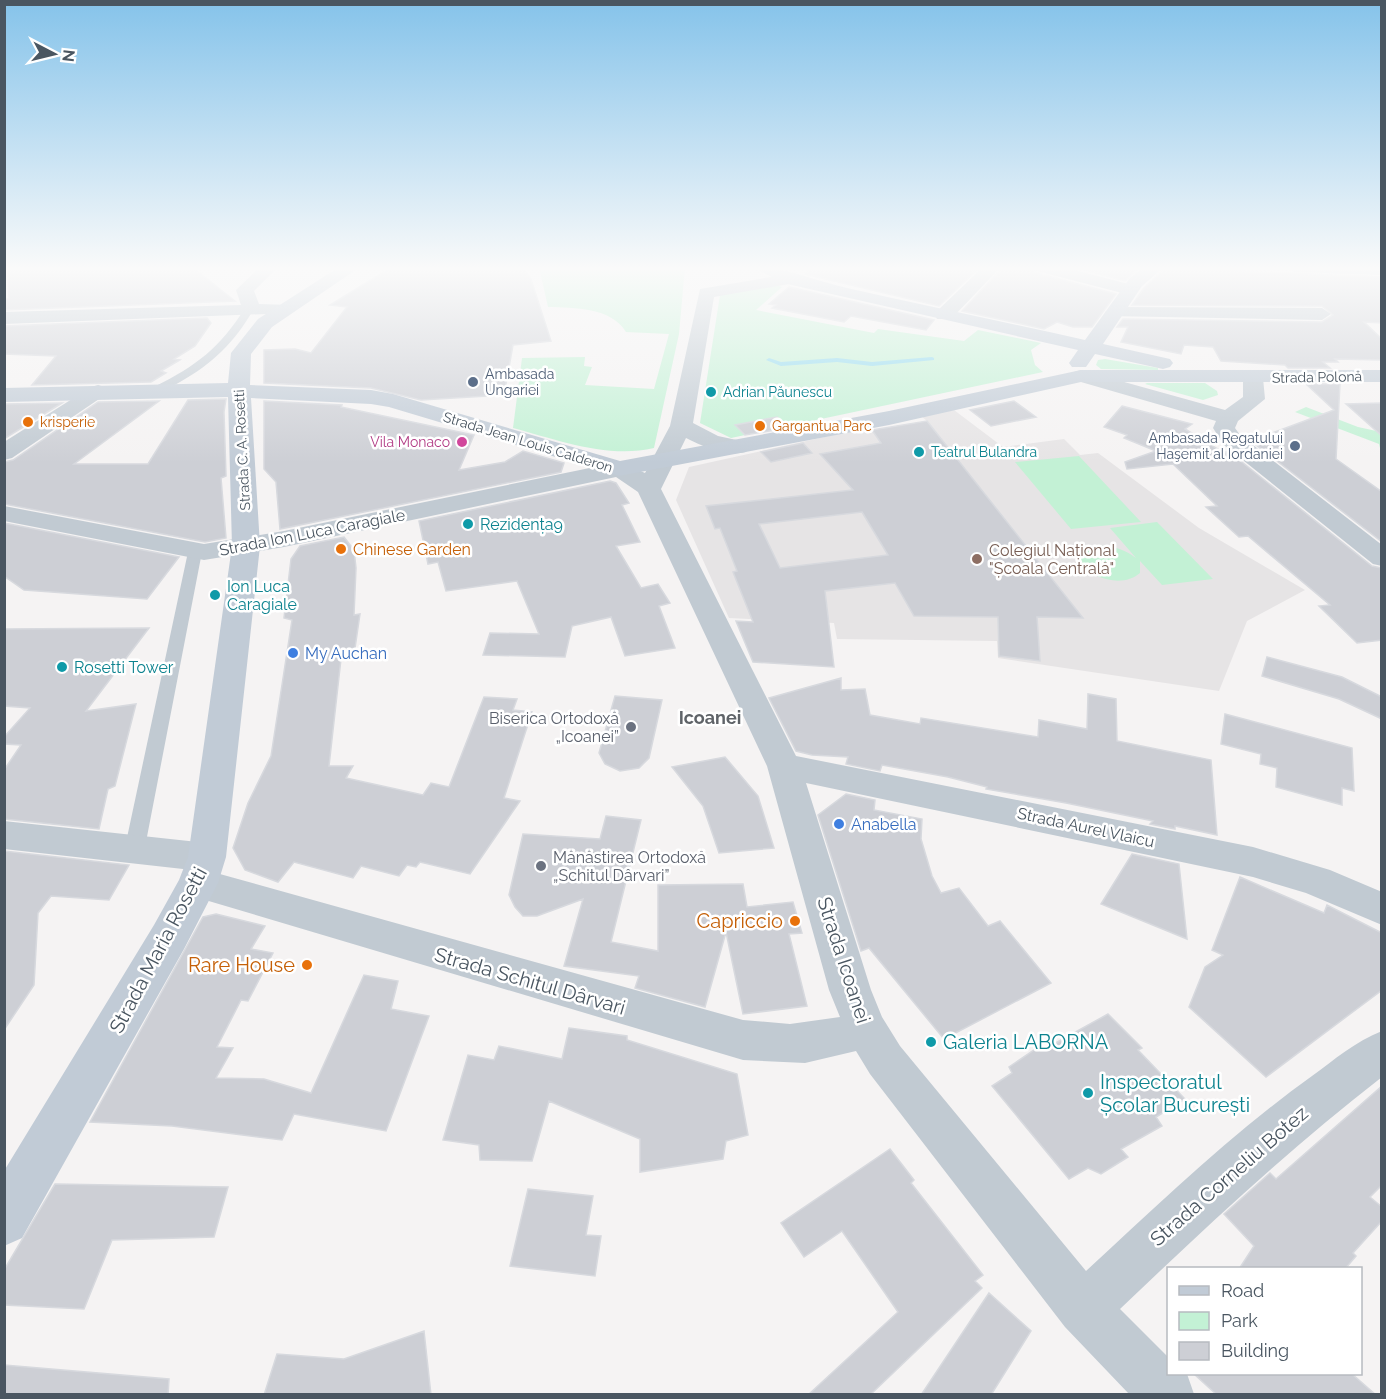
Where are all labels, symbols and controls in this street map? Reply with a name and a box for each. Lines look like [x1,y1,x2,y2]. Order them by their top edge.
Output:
north arrow [24,24,84,84]
text: N [58,49,79,63]
place label: Ambasada Ungariei [485,366,554,398]
street label: Strada Polonă [1272,368,1362,386]
marker: Ambasada Ungariei [466,375,480,389]
place label: Adrian Păunescu [723,384,832,400]
marker: Adrian Păunescu [704,385,718,399]
street label: Strada C. A. Rosetti [231,389,253,511]
street label: Strada Jean Louis Calderon [441,409,615,475]
place label: krisperie [40,414,95,430]
marker: krisperie [21,415,35,429]
place label: Gargantua Parc [772,418,872,434]
marker: Gargantua Parc [753,419,767,433]
place label: Ambasada Regatului Haşemit al Iordaniei [1149,430,1283,462]
place label: Vila Monaco [370,434,450,450]
marker: Vila Monaco [455,435,469,449]
marker: Ambasada Regatului Haşemit al Iordaniei [1288,439,1302,453]
place label: Teatrul Bulandra [931,444,1037,460]
marker: Teatrul Bulandra [912,445,926,459]
street label: Strada Ion Luca Caragiale [218,505,407,560]
place label: Rezidența9 [480,515,563,534]
marker: Rezidența9 [461,517,475,531]
place label: Chinese Garden [353,540,471,559]
place label: Colegiul Național "Școala Centrală" [989,541,1116,578]
marker: Chinese Garden [334,542,348,556]
marker: Colegiul Național "Școala Centrală" [970,552,984,566]
place label: Ion Luca Caragiale [227,577,297,614]
marker: Ion Luca Caragiale [208,588,222,602]
place label: My Auchan [305,644,387,663]
marker: My Auchan [286,646,300,660]
place label: Rosetti Tower [74,658,174,677]
marker: Rosetti Tower [55,660,69,674]
district label: Icoanei [679,707,741,728]
place label: Biserica Ortodoxă „Icoanei” [489,709,619,746]
marker: Biserica Ortodoxă „Icoanei” [624,720,638,734]
street label: Strada Aurel Vlaicu [1016,804,1156,851]
place label: Anabella [851,815,917,834]
marker: Anabella [832,817,846,831]
place label: Mănăstirea Ortodoxă „Schitul Dârvari” [553,848,706,885]
marker: Mănăstirea Ortodoxă „Schitul Dârvari” [534,859,548,873]
street label: Strada Maria Rosetti [104,863,212,1037]
street label: Strada Icoanei [812,894,876,1026]
place label: Capriccio [697,909,783,933]
marker: Capriccio [788,914,802,928]
street label: Strada Schitul Dârvari [432,942,628,1020]
place label: Rare House [188,953,295,977]
marker: Rare House [300,958,314,972]
place label: Galeria LABORNA [943,1030,1109,1054]
marker: Galeria LABORNA [924,1035,938,1049]
place label: Inspectoratul Școlar București [1100,1070,1250,1117]
marker: Inspectoratul Școlar București [1081,1086,1095,1100]
street label: Strada Corneliu Botez [1145,1101,1313,1251]
legend [1167,1267,1362,1375]
text: Road [1221,1280,1264,1301]
text: Park [1221,1310,1258,1331]
text: Building [1221,1340,1289,1361]

